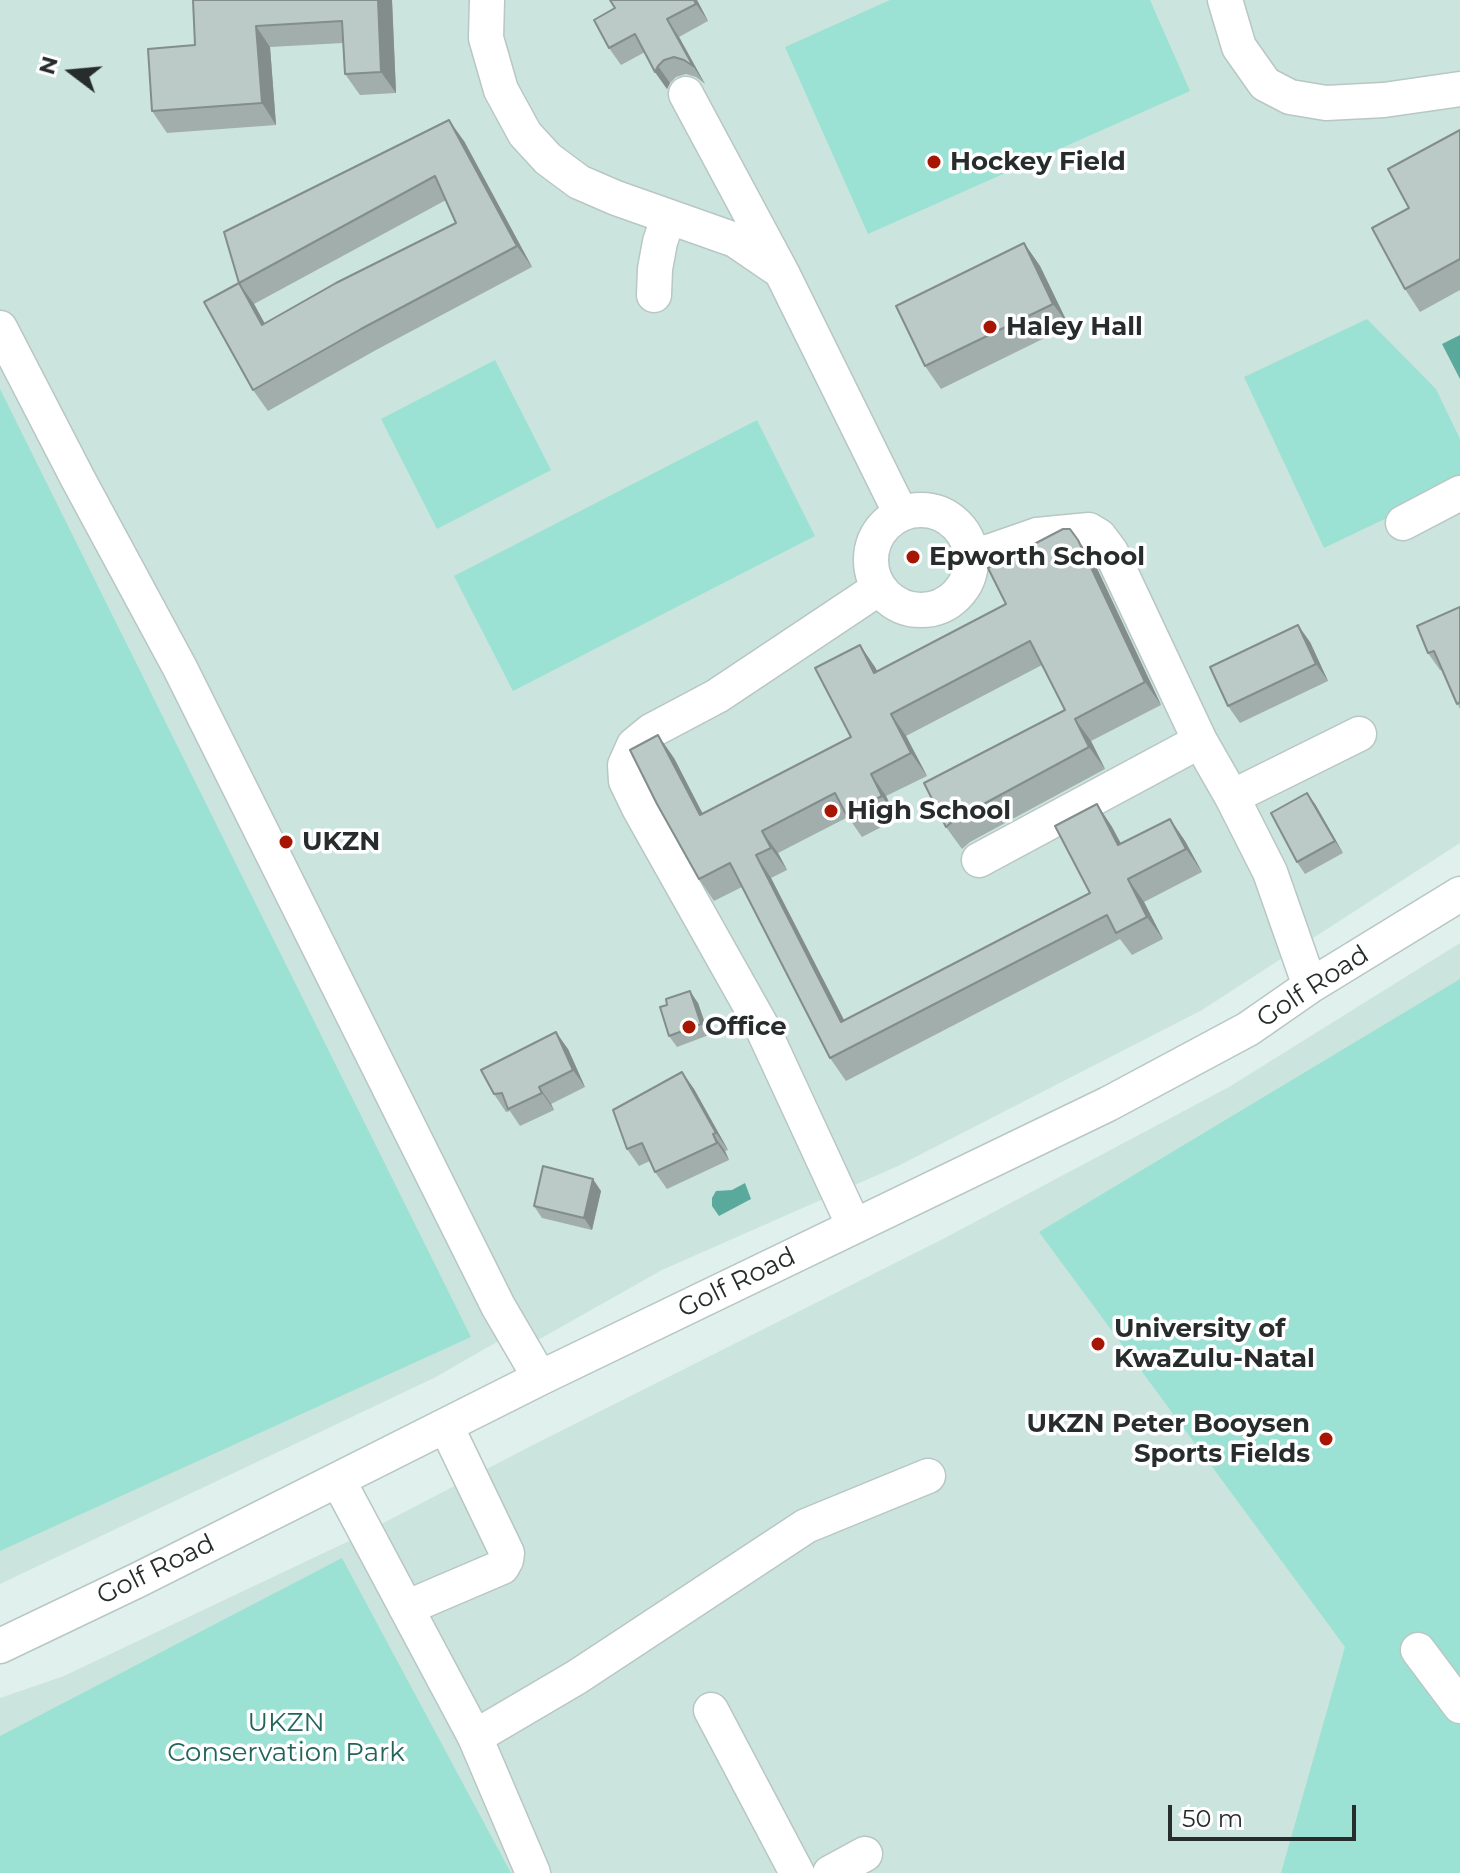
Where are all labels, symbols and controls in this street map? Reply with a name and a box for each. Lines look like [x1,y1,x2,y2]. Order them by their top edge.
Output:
north arrow [32,32,112,112]
text: N [33,53,64,78]
place label: Hockey Field [950,146,1126,178]
marker: Hockey Field [925,153,943,171]
place label: Haley Hall [1006,311,1143,343]
marker: Haley Hall [981,318,999,336]
place label: Epworth School [929,541,1145,573]
marker: Epworth School [904,548,922,566]
place label: High School [847,795,1011,827]
marker: High School [822,802,840,820]
place label: UKZN [302,826,380,858]
marker: UKZN [277,833,295,851]
street label: Golf Road [1251,939,1375,1035]
place label: Office [705,1011,787,1043]
marker: Office [680,1018,698,1036]
street label: Golf Road [673,1241,801,1325]
place label: University of KwaZulu-Natal [1114,1313,1315,1374]
marker: University of KwaZulu-Natal [1089,1335,1107,1353]
place label: UKZN Peter Booysen Sports Fields [1026,1408,1310,1470]
marker: UKZN Peter Booysen Sports Fields [1317,1430,1335,1448]
street label: Golf Road [92,1528,220,1612]
park label: UKZN Conservation Park [167,1707,405,1768]
scale bar [1172,1789,1360,1839]
text: 50 m [1182,1804,1243,1833]

